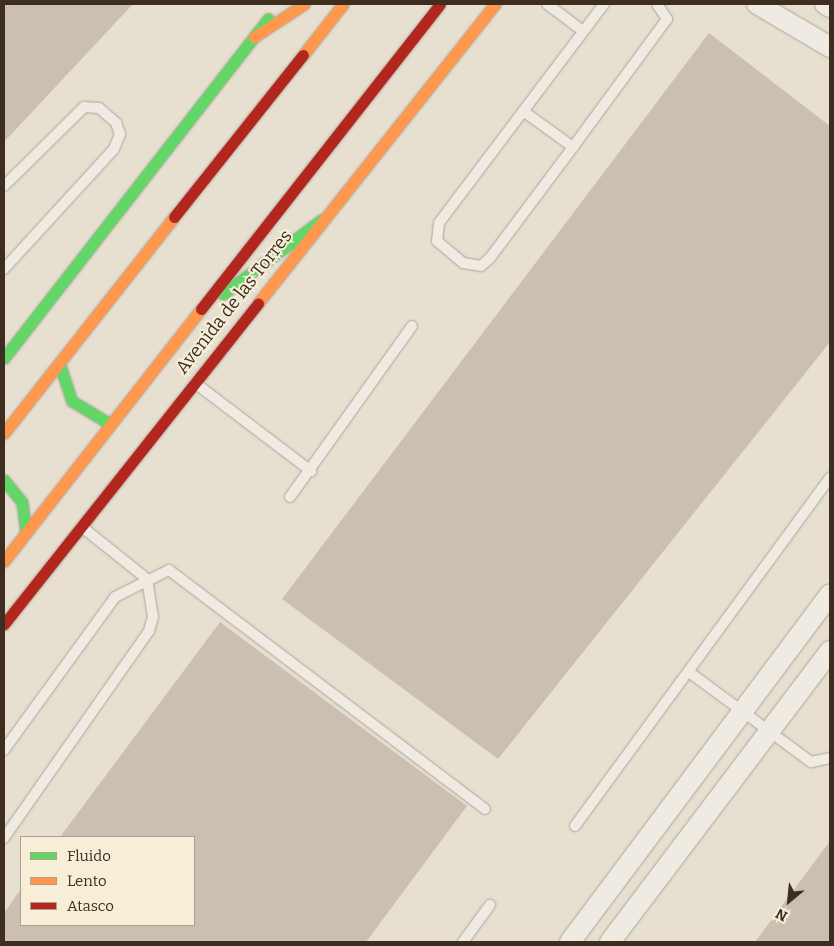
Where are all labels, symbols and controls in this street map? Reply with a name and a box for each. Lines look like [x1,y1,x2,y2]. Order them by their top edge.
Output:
street label: Avenida de las Torres [171,226,297,378]
legend [20,836,195,926]
text: Fluido [67,847,111,865]
text: Lento [67,872,107,890]
north arrow [764,876,814,926]
text: Atasco [67,897,114,915]
text: N [773,905,790,925]

